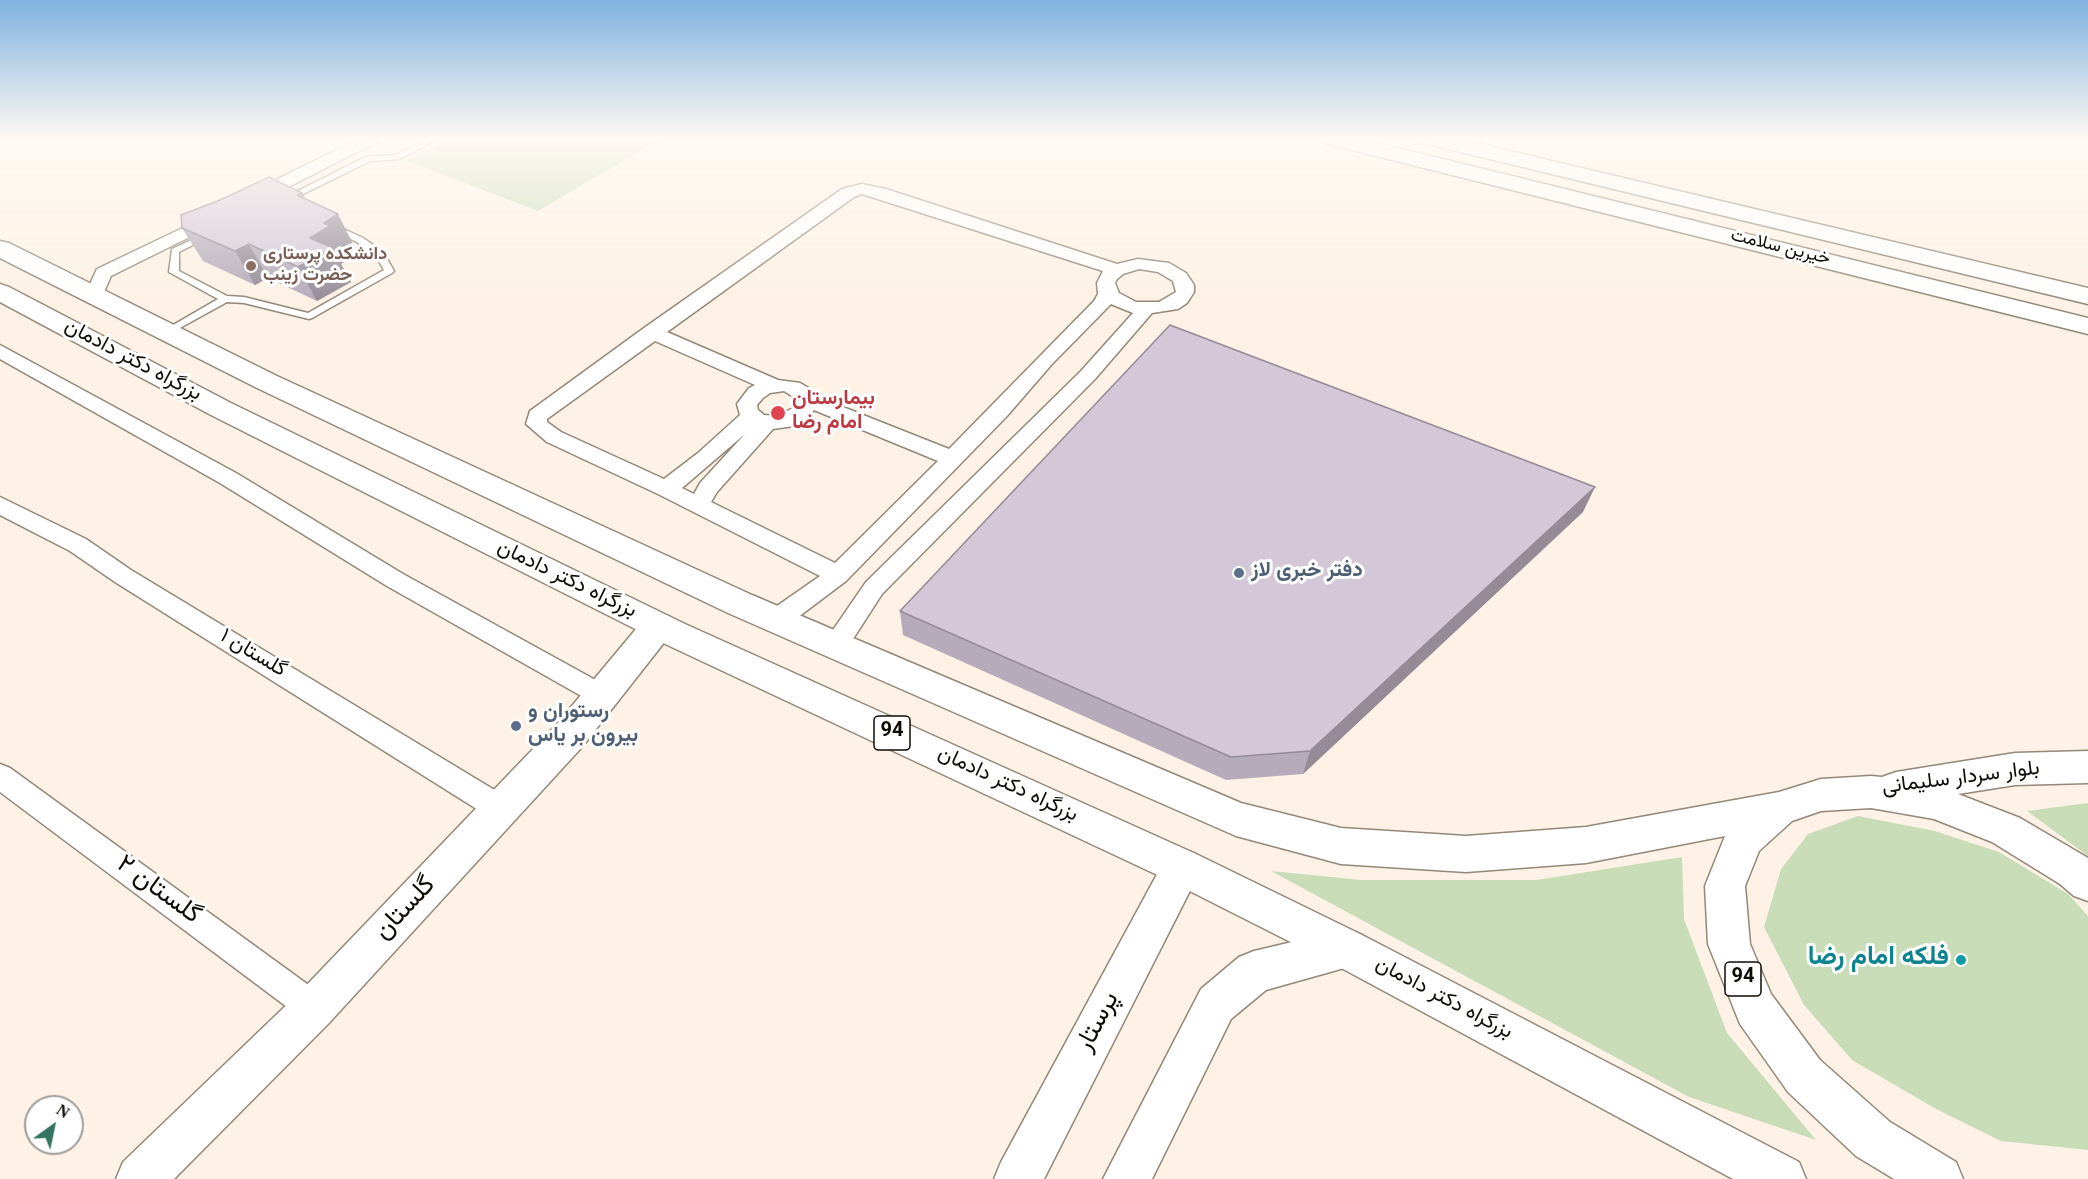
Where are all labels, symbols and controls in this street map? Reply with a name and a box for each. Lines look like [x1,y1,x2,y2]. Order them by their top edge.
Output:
street label: خیرین سلامت [1728,226,1832,272]
place label: دانشکده پرستاری حضرت زینب [263,245,387,288]
marker: دانشکده پرستاری حضرت زینب [244,259,258,273]
street label: بزرگراه دکتر دادمان [59,315,205,409]
place label: بیمارستان امام رضا [792,388,875,438]
marker: بیمارستان امام رضا [769,404,787,422]
street label: بزرگراه دکتر دادمان [492,536,640,626]
place label: دفتر خبری لاز [1251,560,1363,586]
marker: دفتر خبری لاز [1232,566,1246,580]
street label: گلستان ۱ [214,625,290,685]
place label: رستوران و بیرون بر یاس [528,701,638,751]
road number: 94 [874,716,910,750]
marker: رستوران و بیرون بر یاس [509,719,523,733]
street label: بزرگراه دکتر دادمان [933,743,1081,829]
street label: بلوار سردار سلیمانی [1881,758,2041,802]
street label: گلستان ۲ [109,851,205,933]
street label: گلستان [370,872,444,948]
place label: فلكه امام رضا [1808,944,1949,976]
street label: بزرگراه دکتر دادمان [1370,953,1516,1047]
marker: فلكه امام رضا [1954,953,1968,967]
road number: 94 [1725,962,1761,996]
street label: پرستار [1071,988,1129,1058]
north arrow [24,1095,84,1155]
text: N [54,1101,72,1121]

